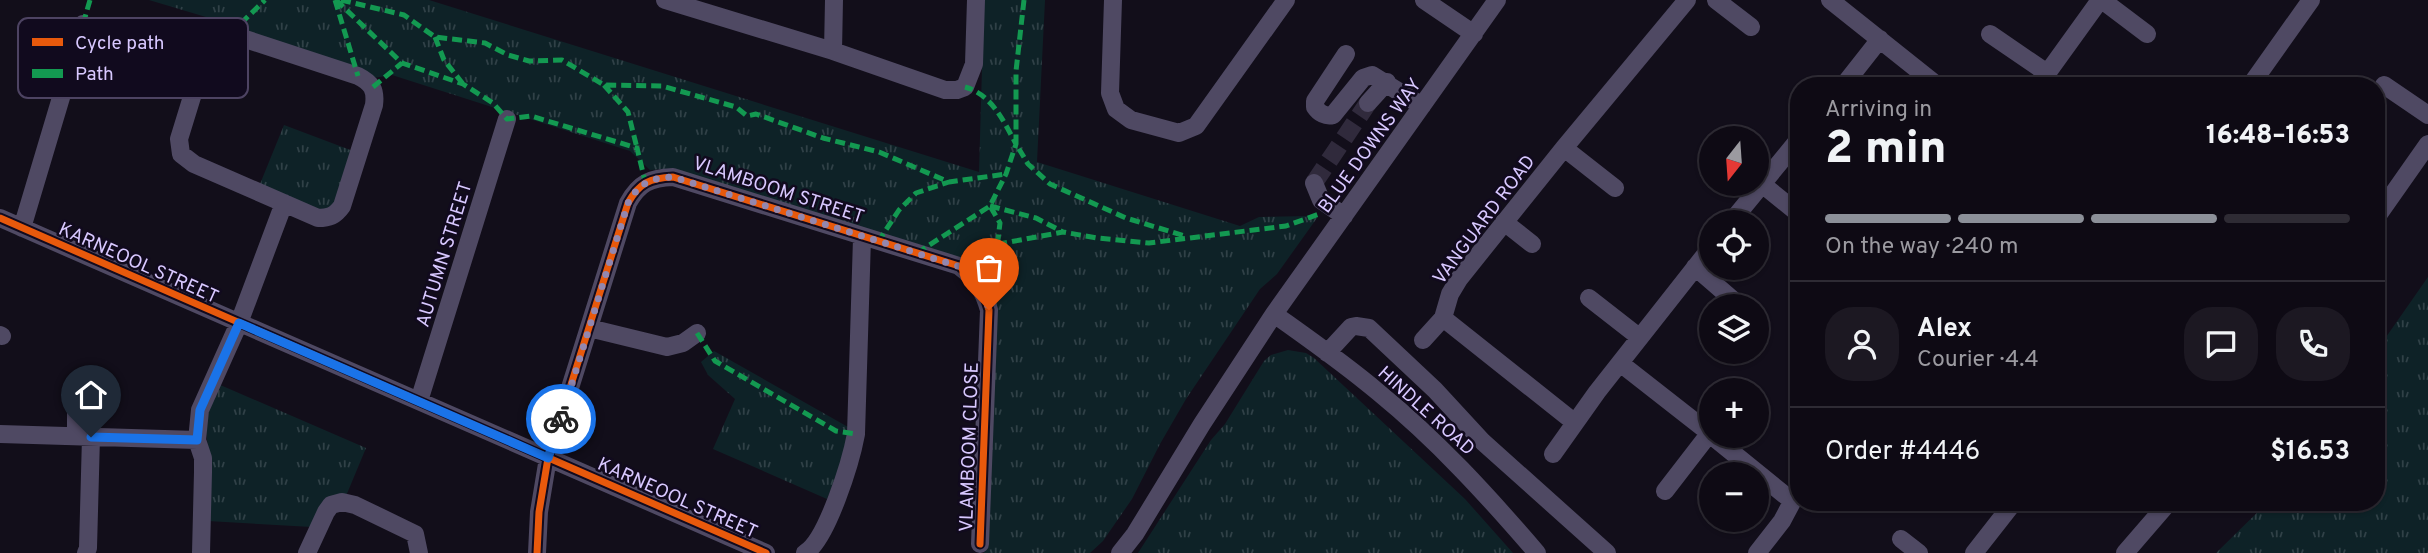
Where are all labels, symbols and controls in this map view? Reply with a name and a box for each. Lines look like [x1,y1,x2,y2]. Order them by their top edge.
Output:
legend [18,18,248,98]
text: Cycle path [75,32,164,56]
text: Path [75,63,114,87]
street label: BLUE DOWNS WAY [1314,74,1428,218]
text: Arriving in [1825,96,1932,125]
text: 16:48–16:53 [2206,120,2350,153]
text: 2 min [1825,121,1947,180]
north arrow [1699,126,1769,196]
map controls [1699,126,1769,532]
street label: VANGUARD ROAD [1428,151,1541,290]
street label: VLAMBOOM STREET [690,152,867,230]
street label: AUTUMN STREET [411,179,478,330]
button: locate [1699,210,1769,280]
street label: KARNEOOL STREET [54,218,222,310]
text: On the way · 240 m [1825,233,2019,262]
pin [959,238,1019,310]
icon: bag [970,249,1008,287]
button: layers [1699,294,1769,364]
button: person [1825,307,1899,381]
button: chat [2184,307,2258,381]
button: phone [2276,307,2350,381]
text: Alex [1917,313,1972,346]
text: Courier · 4.4 [1917,346,2039,375]
street label: VLAMBOOM CLOSE [955,362,985,532]
street label: HINDLE ROAD [1372,362,1479,461]
pin [61,365,121,437]
icon: home [72,376,110,414]
button: + [1699,378,1769,448]
courier [526,384,596,454]
icon: bike [542,400,580,438]
text: Order #4446 [1825,436,1980,469]
text: $16.53 [2270,436,2350,469]
street label: KARNEOOL STREET [593,453,761,545]
button: − [1699,462,1769,532]

